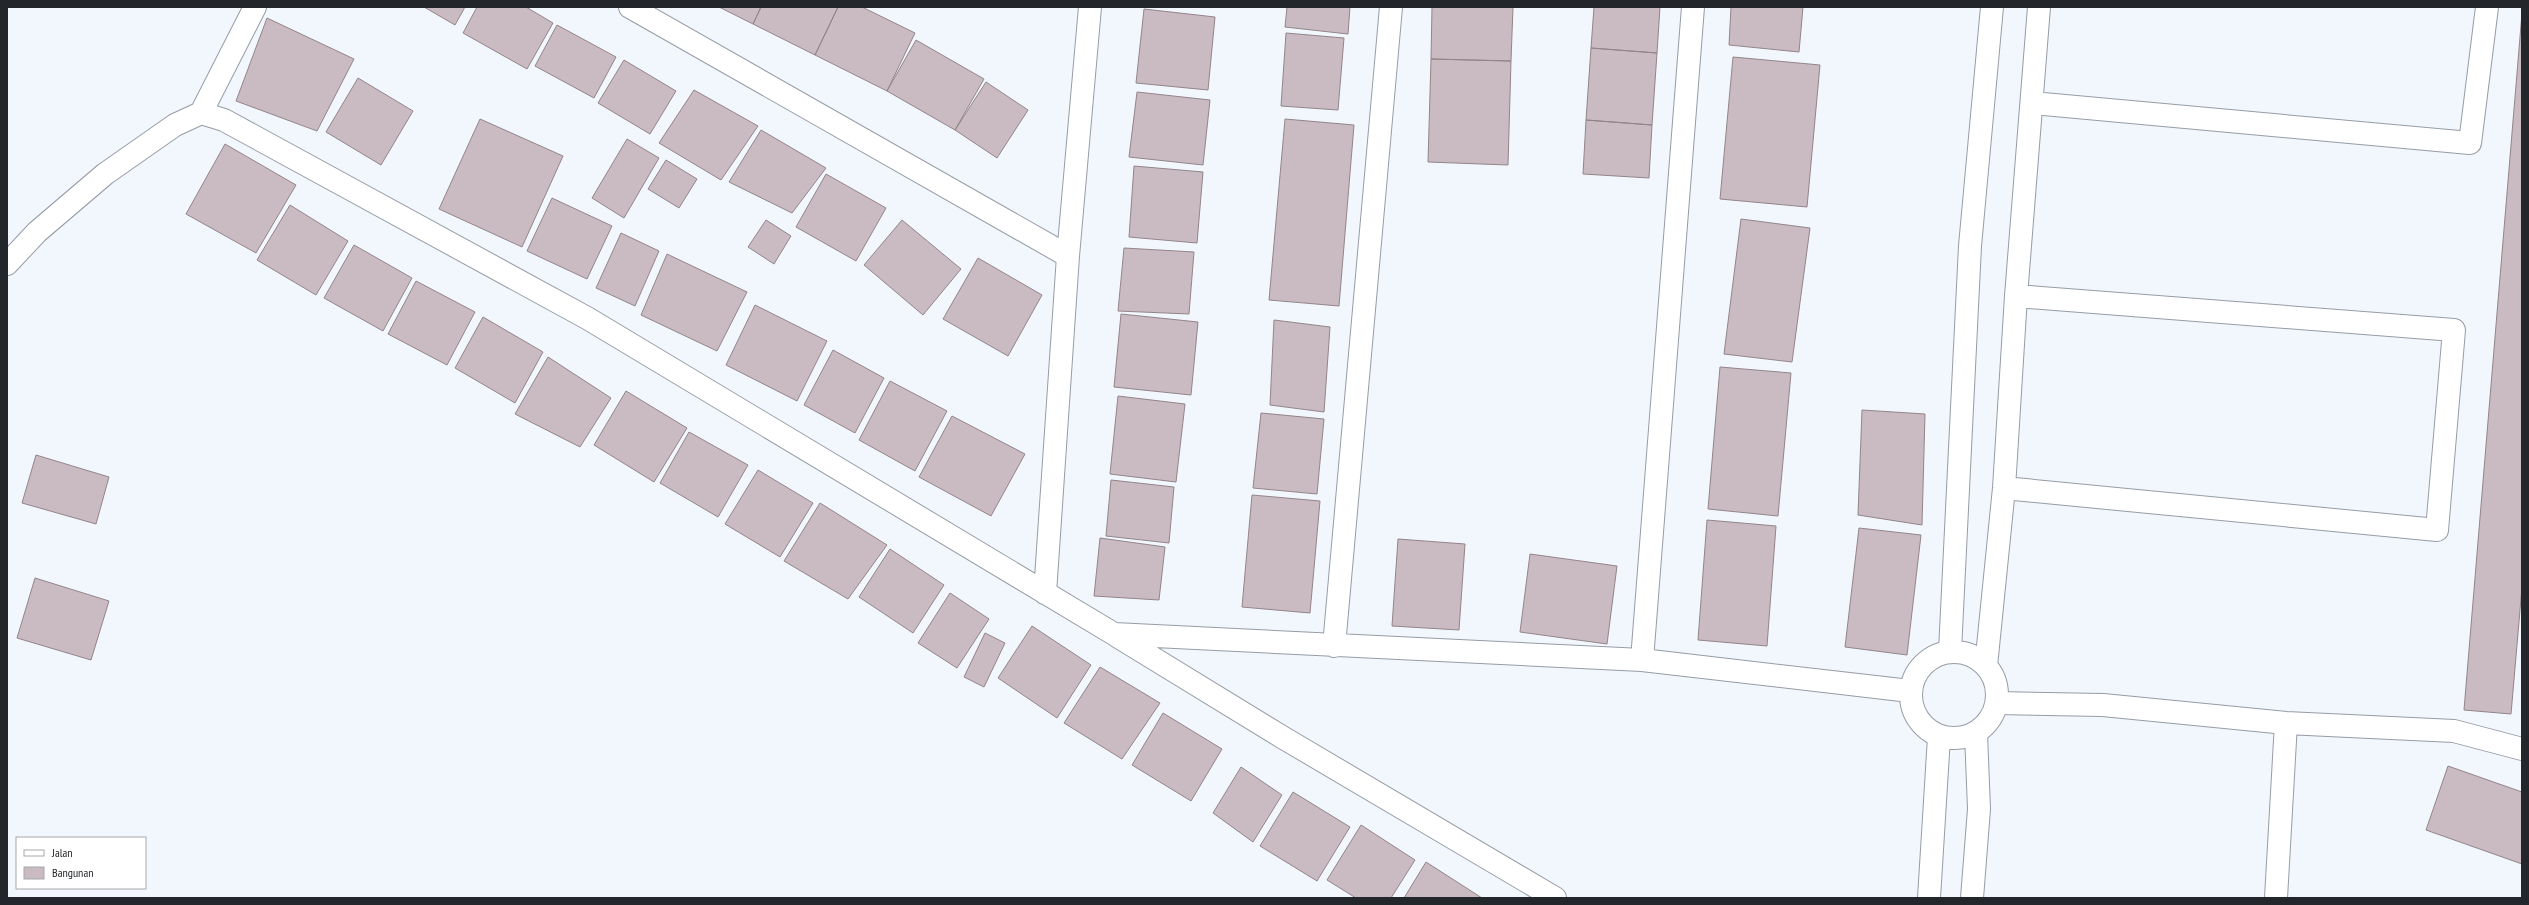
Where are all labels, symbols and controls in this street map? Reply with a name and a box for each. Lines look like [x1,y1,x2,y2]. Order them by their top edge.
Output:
legend [16,837,146,889]
text: Jalan [51,845,73,860]
text: Bangunan [52,865,93,880]

